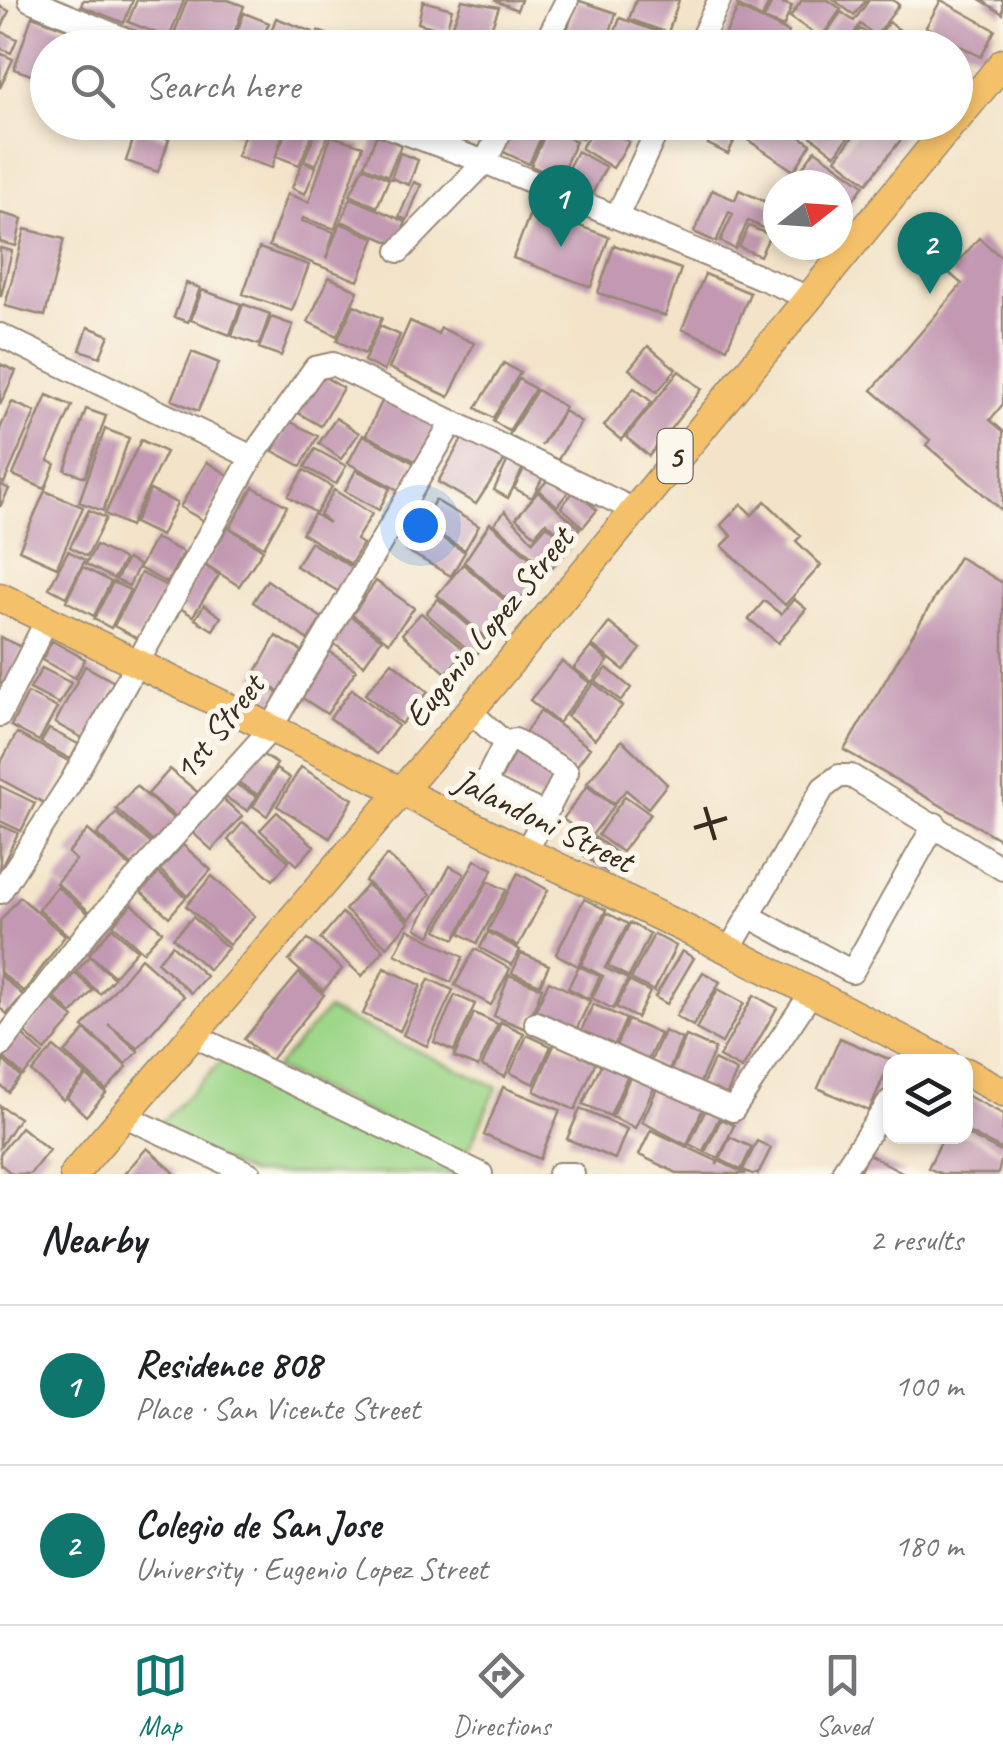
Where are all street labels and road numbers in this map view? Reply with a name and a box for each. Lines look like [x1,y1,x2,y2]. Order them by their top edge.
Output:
road number: 5 [658,429,692,483]
street label: Eugenio Lopez Street [394,515,585,737]
street label: 1st Street [163,662,276,790]
street label: Jalandoni Street [445,757,644,885]

